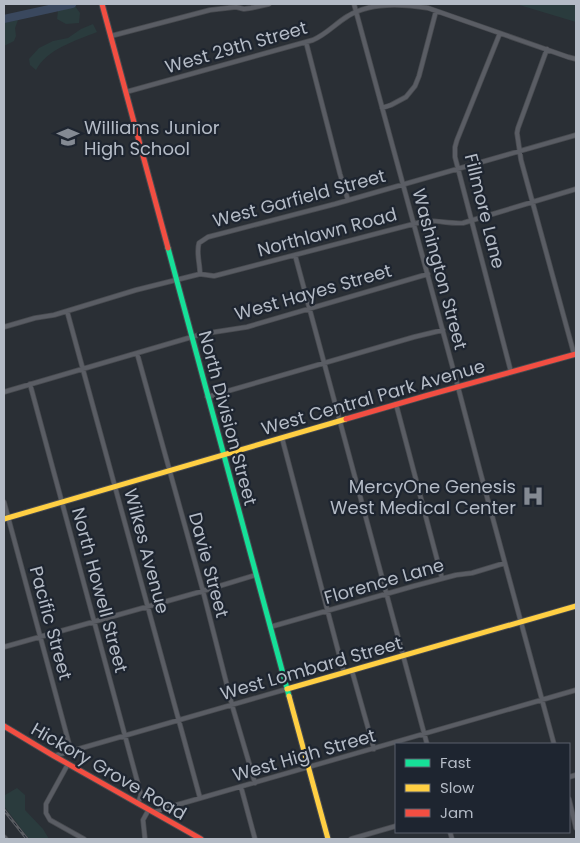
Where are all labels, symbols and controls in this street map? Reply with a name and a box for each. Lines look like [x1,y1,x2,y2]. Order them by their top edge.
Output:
street label: West 29th Street [162,15,310,79]
place label: Williams Junior High School [84,115,220,161]
school or university icon: Williams Junior High School [55,124,81,150]
street label: Fillmore Lane [459,151,511,271]
street label: West Garfield Street [210,163,388,233]
street label: Washington Street [406,186,474,352]
street label: Northlawn Road [254,201,400,263]
street label: West Hayes Street [232,258,394,326]
street label: North Division Street [193,328,263,508]
street label: West Central Park Avenue [258,353,488,441]
place label: MercyOne Genesis West Medical Center [330,474,516,520]
hospital icon: MercyOne Genesis West Medical Center [520,483,546,509]
street label: Wilkes Avenue [118,486,176,616]
street label: North Howell Street [66,505,134,675]
street label: Davie Street [183,510,235,620]
street label: Florence Lane [321,552,447,610]
street label: Pacific Street [24,563,78,683]
street label: West Lombard Street [217,630,405,706]
street label: Hickory Grove Road [27,716,191,826]
street label: West High Street [230,723,378,787]
legend [395,743,570,833]
text: Fast [440,752,471,773]
text: Slow [440,777,475,798]
text: Jam [440,802,474,823]

